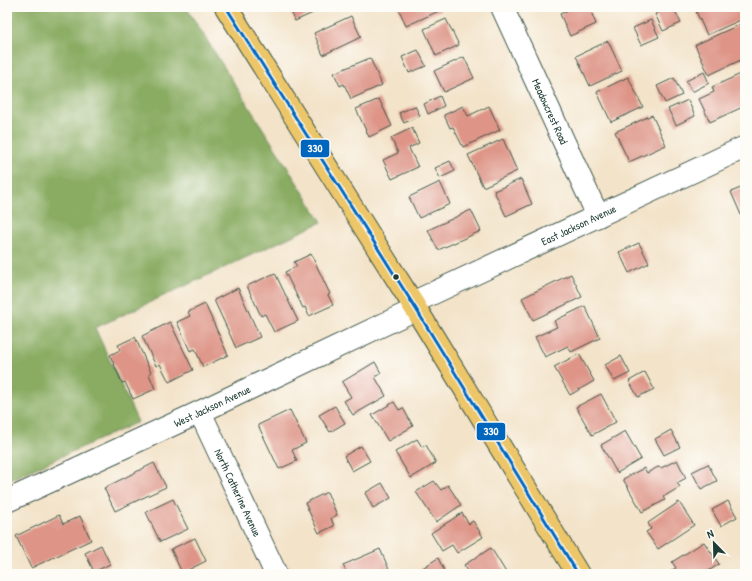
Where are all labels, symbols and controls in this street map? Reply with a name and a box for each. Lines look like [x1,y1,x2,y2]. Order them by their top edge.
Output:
street label: Meadowcrest Road [529,76,571,147]
line badge: 330 [300,139,330,158]
text: 330 [308,141,322,155]
street label: East Jackson Avenue [539,201,619,248]
unlabelled marker [391,272,401,282]
street label: West Jackson Avenue [172,382,253,430]
line badge: 330 [476,422,506,441]
text: 330 [484,424,498,438]
street label: North Catherine Avenue [211,446,265,539]
north arrow [694,523,734,563]
text: N [705,526,716,541]

